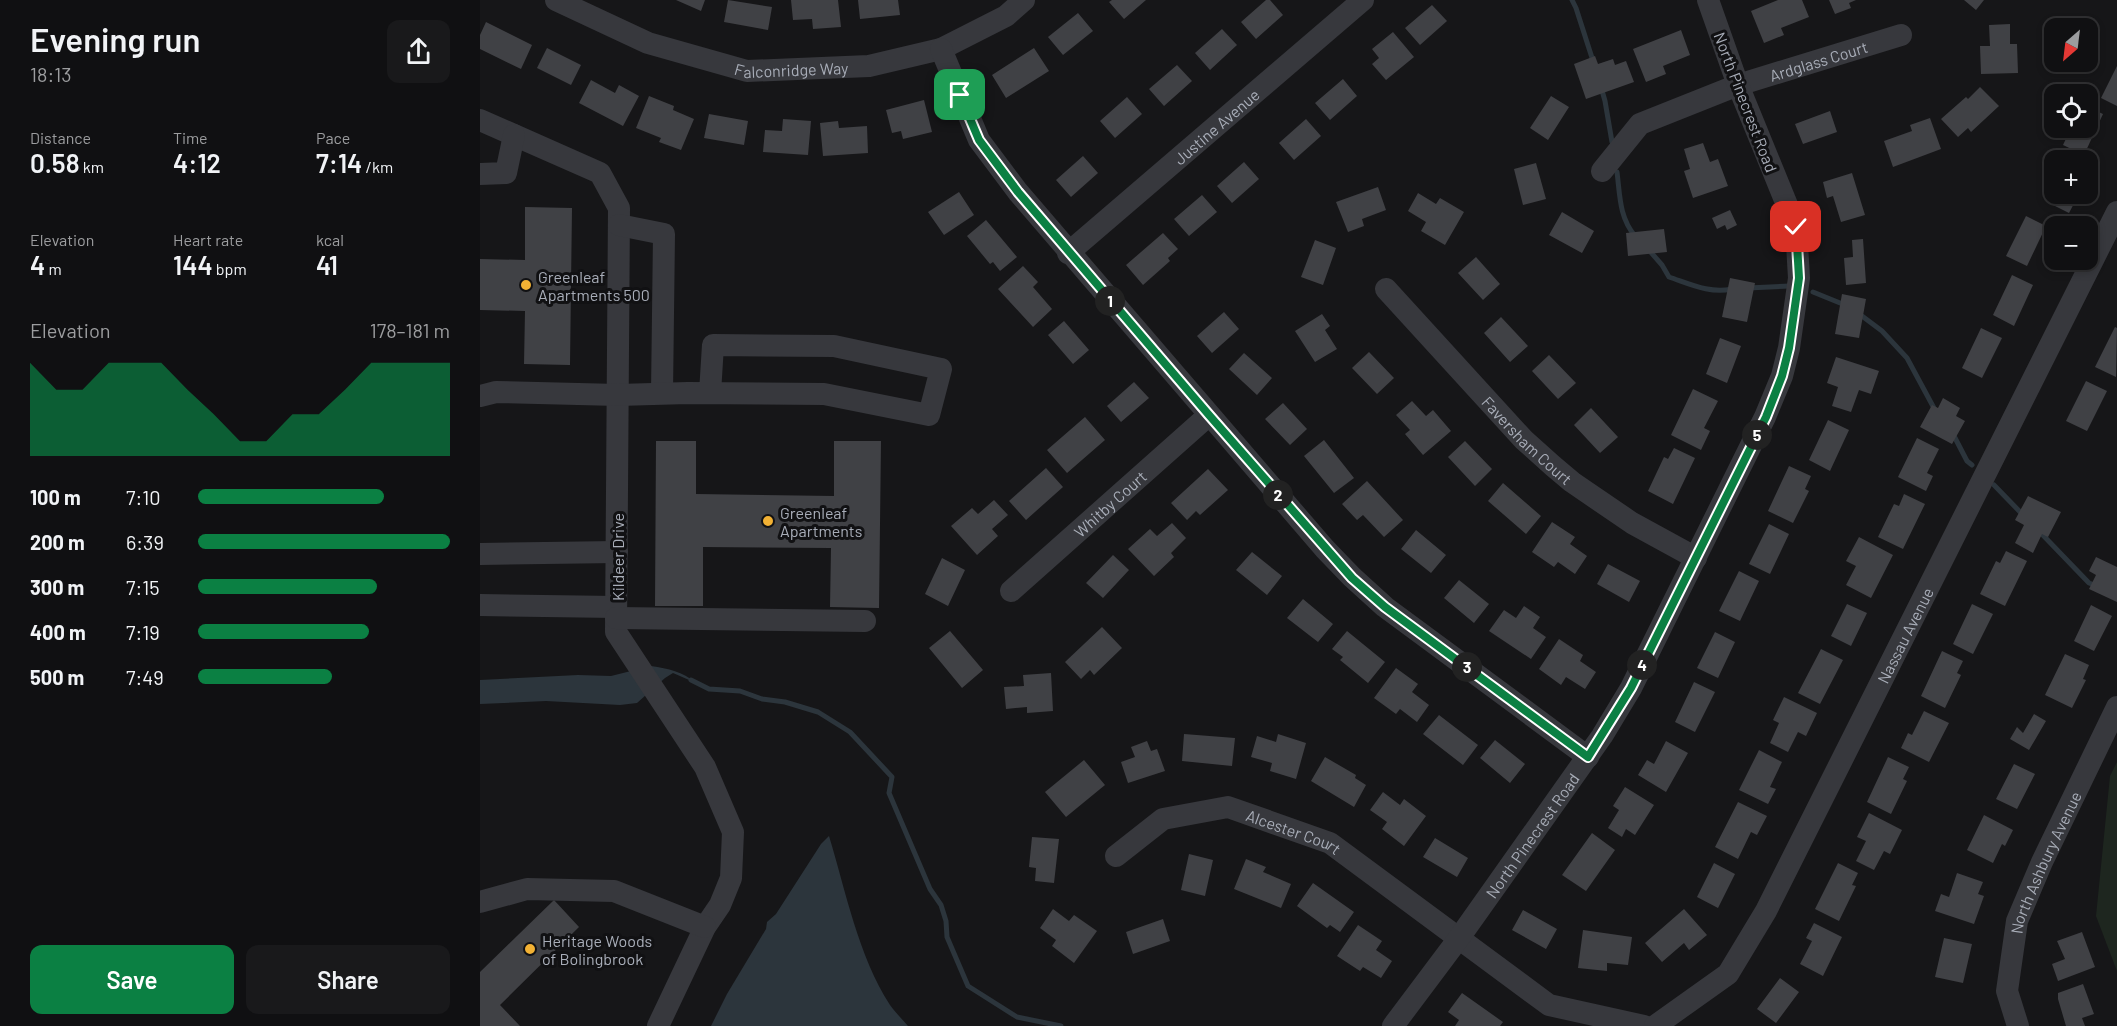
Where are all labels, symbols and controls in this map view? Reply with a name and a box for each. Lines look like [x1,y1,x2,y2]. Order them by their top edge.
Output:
north arrow [2044,18,2098,72]
map controls [2044,18,2098,270]
text: Evening run [30,19,200,59]
button: share [387,20,450,83]
street label: North Pinecrest Road [1711,29,1781,175]
street label: Ardglass Court [1767,36,1870,84]
street label: Falconridge Way [733,57,849,81]
text: 18:13 [30,62,72,86]
pin [934,69,985,120]
icon: arrive [943,78,976,111]
street label: Justine Avenue [1169,84,1263,168]
button: locate [2044,84,2098,138]
text: Distance [30,128,91,147]
text: Time [173,128,208,147]
text: Pace [316,128,350,147]
text: 0.58 [30,147,80,178]
text: 4:12 [173,147,221,178]
text: 7:14 [316,147,362,178]
button: + [2044,150,2098,204]
text: km [80,157,104,176]
text: /km [362,157,393,176]
pin [1770,201,1821,252]
icon: check [1779,210,1812,243]
button: − [2044,216,2098,270]
text: Elevation [30,230,94,249]
text: Heart rate [173,230,243,249]
text: kcal [316,230,344,249]
text: 4 [30,249,45,280]
text: 144 [173,249,213,280]
text: 41 [316,249,338,280]
text: m [45,259,62,278]
text: bpm [213,259,247,278]
place label: Greenleaf Apartments 500 [538,267,650,304]
marker: Greenleaf Apartments 500 [519,278,533,292]
pin: 1 [1095,286,1125,316]
text: 1 [1107,291,1113,310]
text: Elevation [30,318,111,342]
text: 178–181 m [370,318,450,342]
street label: Faversham Court [1479,392,1576,488]
pin: 5 [1742,420,1772,450]
text: 5 [1753,425,1761,444]
street label: Whitby Court [1069,466,1150,541]
pin: 2 [1263,480,1293,510]
text: 100 m [30,485,81,509]
text: 7:10 [126,485,161,509]
text: 2 [1274,485,1282,504]
place label: Greenleaf Apartments [780,503,862,540]
street label: Kildeer Drive [608,513,627,601]
marker: Greenleaf Apartments [761,514,775,528]
text: 200 m [30,530,85,554]
text: 6:39 [126,530,164,554]
text: 300 m [30,575,84,599]
text: 7:15 [126,575,160,599]
street label: Nassau Avenue [1873,584,1937,686]
text: 400 m [30,620,86,644]
text: 7:19 [126,620,160,644]
pin: 4 [1627,650,1657,680]
pin: 3 [1452,652,1482,682]
text: 4 [1637,655,1647,674]
text: 3 [1463,657,1471,676]
text: 500 m [30,665,84,689]
text: 7:49 [126,665,164,689]
street label: North Pinecrest Road [1481,769,1582,901]
street label: North Ashbury Avenue [2006,788,2084,935]
street label: Alcester Court [1244,805,1345,858]
place label: Heritage Woods of Bolingbrook [542,931,652,968]
marker: Heritage Woods of Bolingbrook [523,942,537,956]
button: Save [30,945,234,1014]
button: Share [246,945,450,1014]

